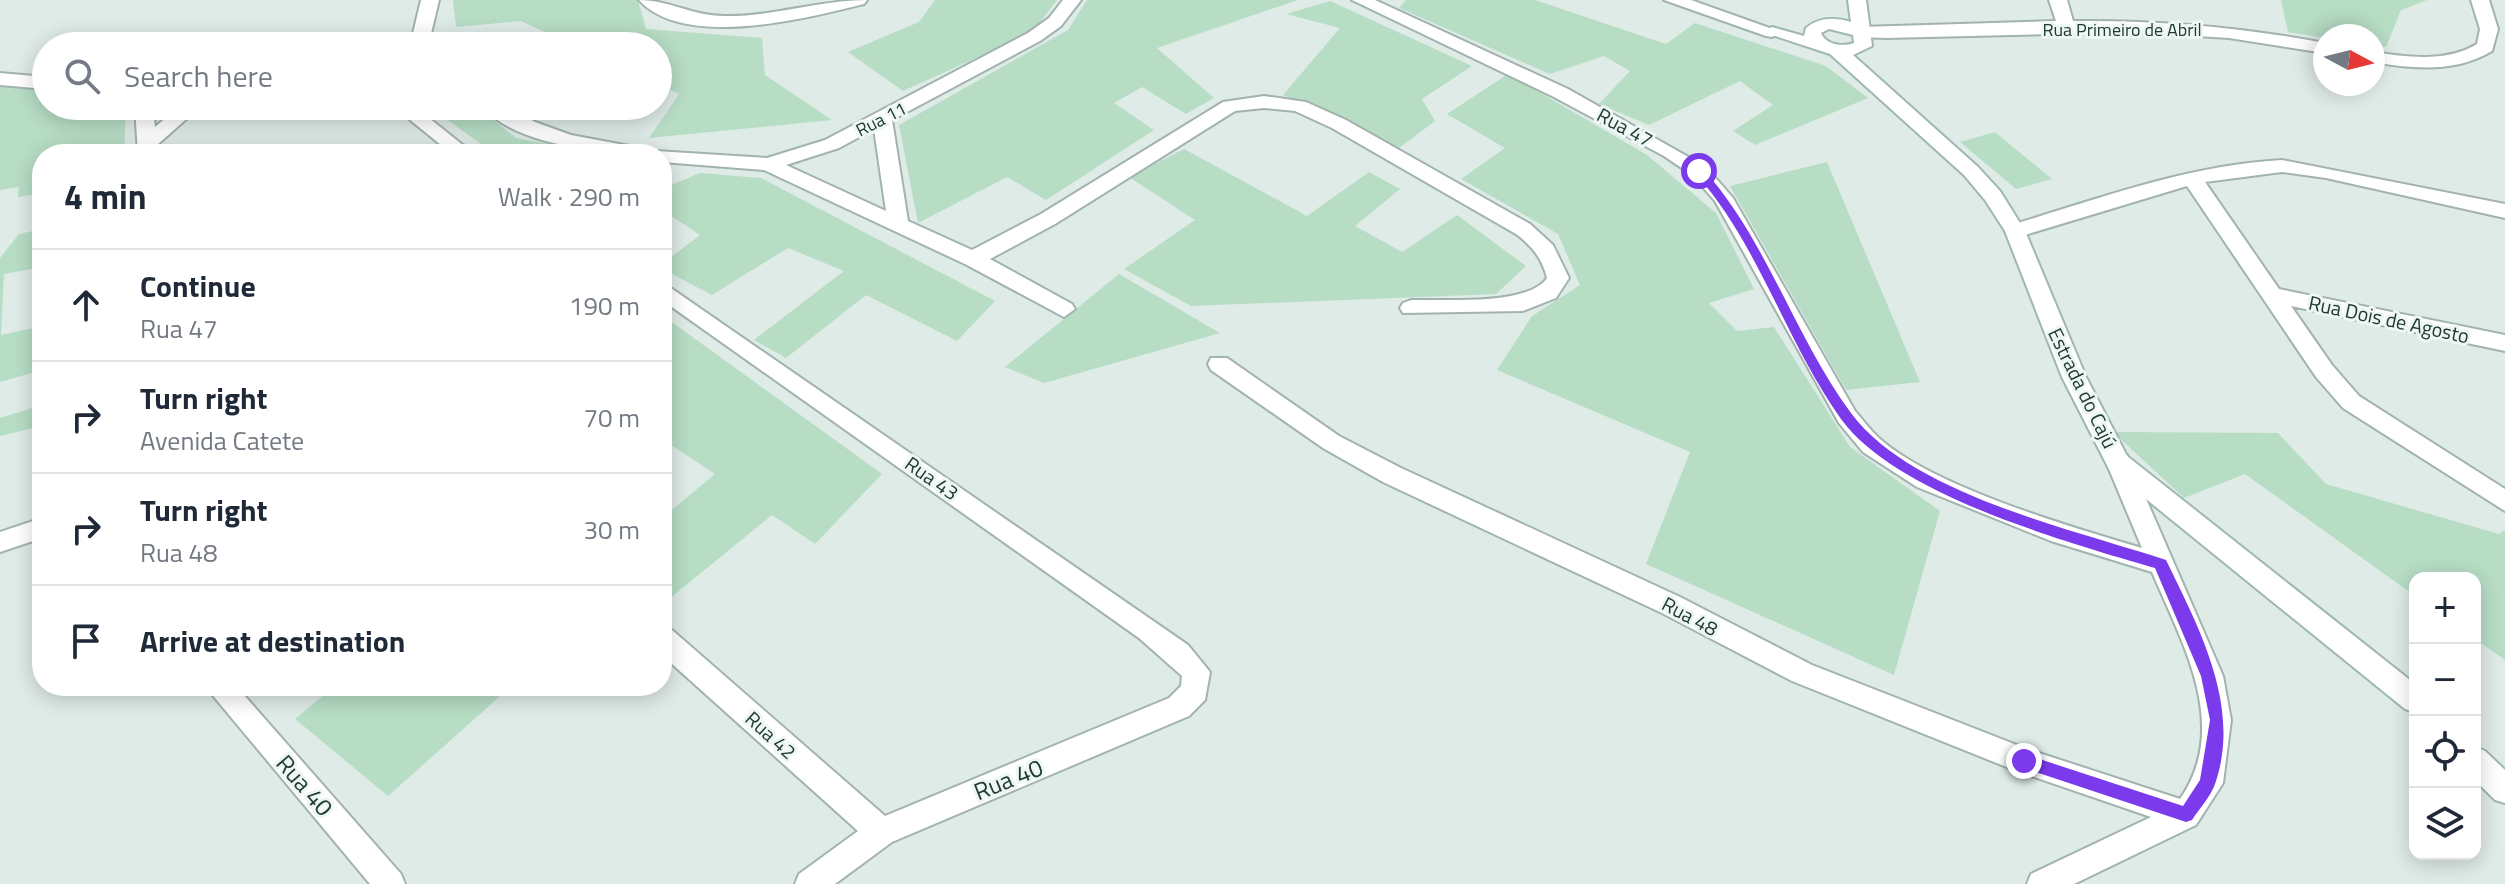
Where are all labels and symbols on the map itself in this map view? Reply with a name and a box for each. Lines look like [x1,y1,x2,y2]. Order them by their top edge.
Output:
street label: Rua Primeiro de Abril [2042,16,2202,43]
north arrow [2313,24,2385,96]
street label: Rua 11 [851,95,911,143]
street label: Rua 47 [1591,99,1659,155]
route start [1681,153,1717,189]
street label: Rua Dois de Agosto [2306,287,2472,351]
street label: Estrada do Cajú [2040,322,2126,454]
street label: Rua 43 [899,448,965,508]
street label: Rua 48 [1656,588,1724,644]
street label: Rua 42 [738,704,804,766]
route end [2006,743,2042,779]
street label: Rua 40 [268,746,342,824]
street label: Rua 40 [968,749,1048,809]

